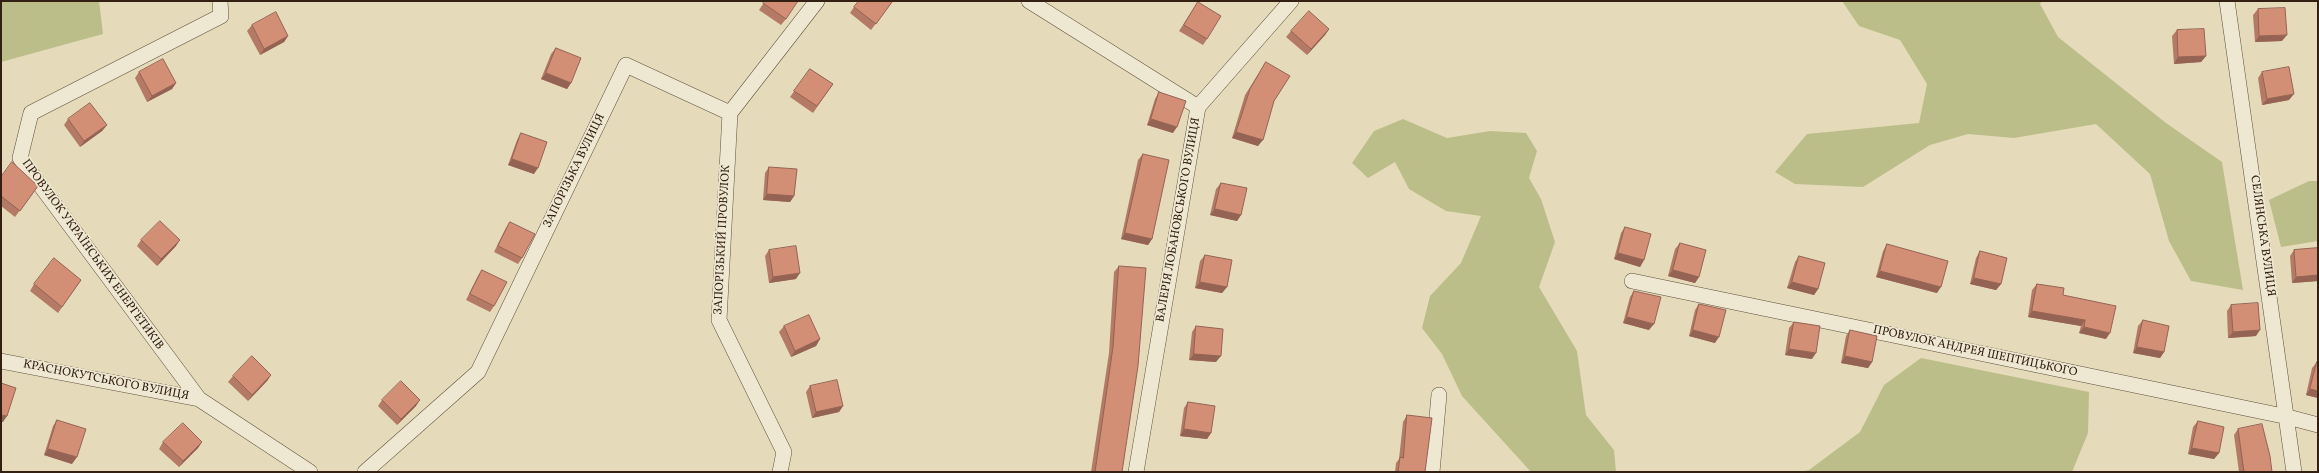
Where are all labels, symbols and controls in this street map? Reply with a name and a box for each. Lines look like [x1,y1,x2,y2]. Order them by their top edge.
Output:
street label: ЗАПОРІЗЬКА ВУЛИЦЯ [541,112,609,230]
street label: ВАЛЕРІЯ ЛОБАНОВСЬКОГО ВУЛИЦЯ [1154,117,1204,323]
street label: ПРОВУЛОК УКРАЇНСЬКИХ ЕНЕРГЕТИКІВ [18,157,166,353]
street label: ЗАПОРІЗЬКИЙ ПРОВУЛОК [712,165,734,315]
street label: СЕЛЯНСЬКА ВУЛИЦЯ [2246,175,2278,297]
street label: ПРОВУЛОК АНДРЕЯ ШЕПТИЦЬКОГО [1871,323,2079,381]
street label: КРАСНОКУТСЬКОГО ВУЛИЦЯ [22,358,190,404]

